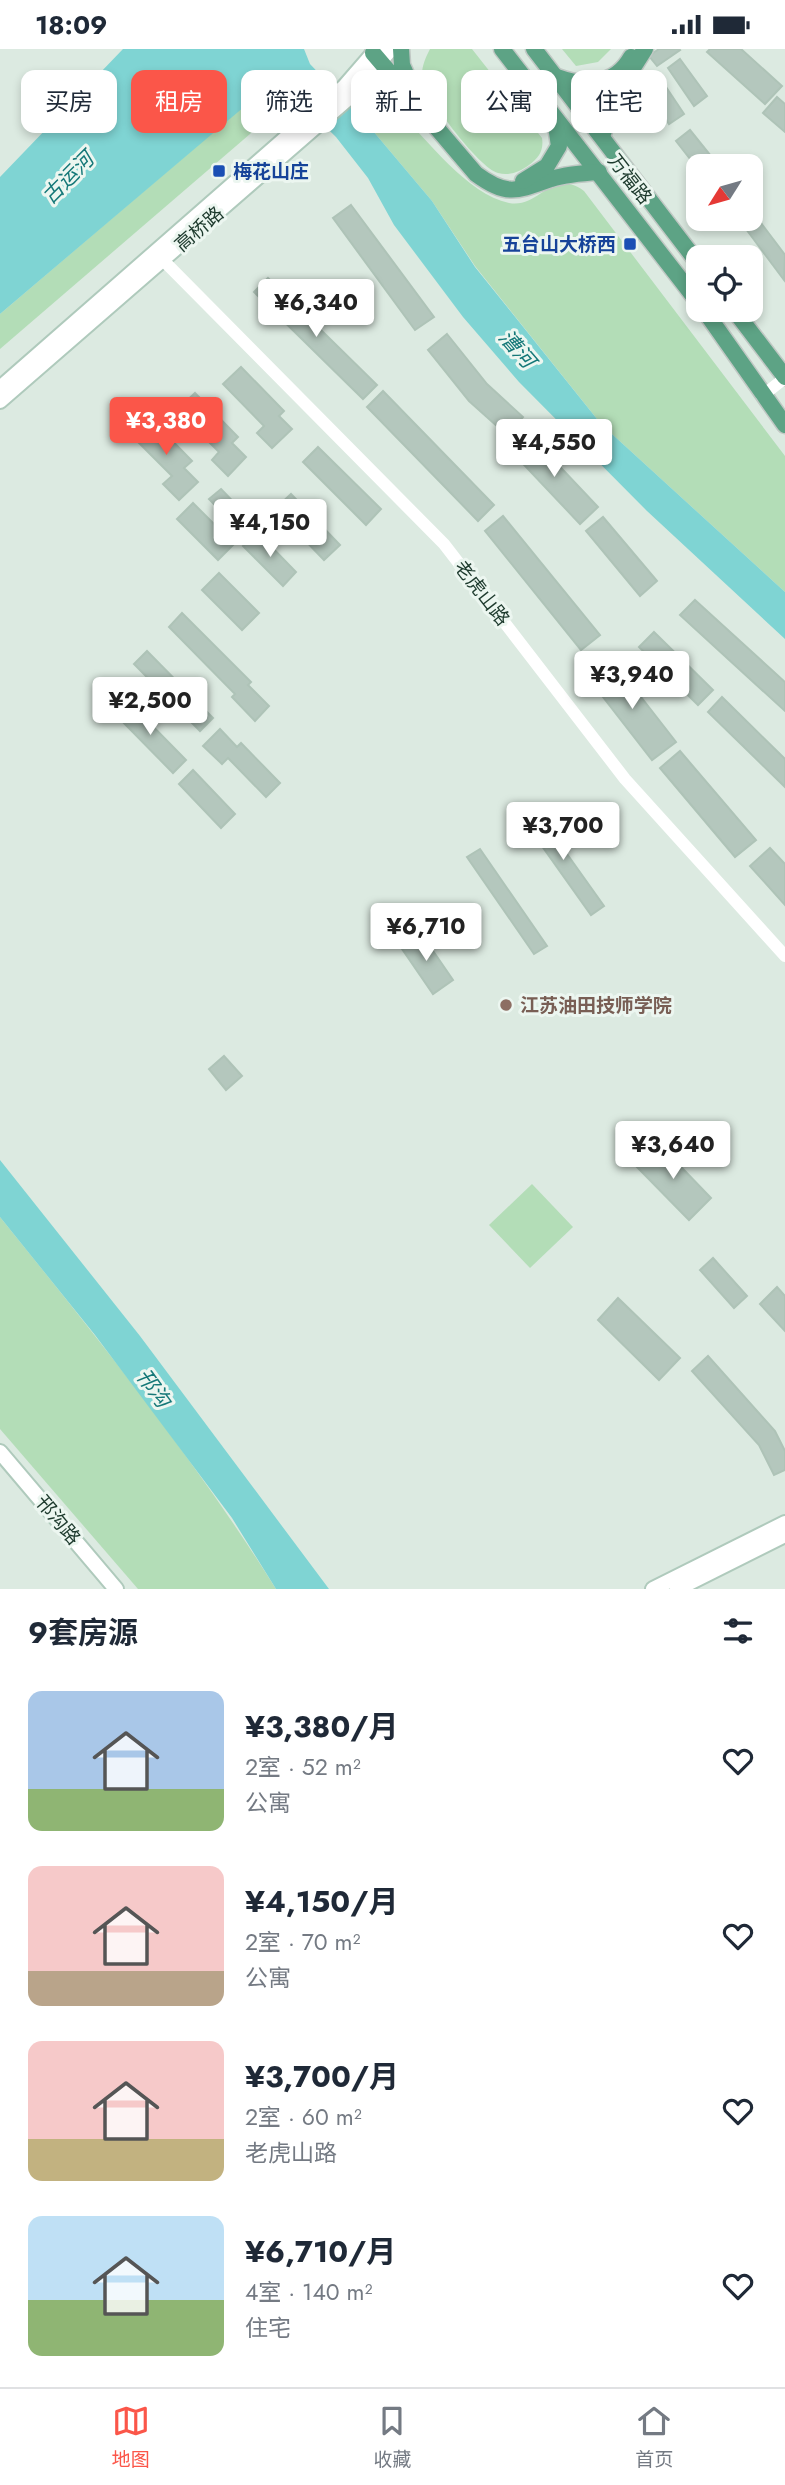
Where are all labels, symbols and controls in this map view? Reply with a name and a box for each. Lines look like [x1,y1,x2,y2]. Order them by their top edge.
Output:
text: 18:09 [35,6,108,44]
chip: 买房 [21,70,117,133]
chip: 租房 [131,70,227,133]
chip: 筛选 [241,70,337,133]
chip: 新上 [351,70,447,133]
chip: 公寓 [461,70,557,133]
chip: 住宅 [571,70,667,133]
water label: 古运河 [35,142,104,211]
street label: 万福路 [602,148,658,210]
north arrow [686,154,763,231]
map controls [686,154,763,322]
place label: 梅花山庄 [233,158,309,185]
marker: 梅花山庄 [211,163,227,179]
street label: 高桥路 [169,200,229,258]
place label: 五台山大桥西 [502,231,616,258]
marker: 五台山大桥西 [622,236,638,252]
button: locate [686,245,763,322]
pin: ¥6,340 [259,279,373,339]
text: ¥6,340 [274,285,358,319]
water label: 漕河 [492,323,545,378]
pin: ¥3,380 [109,397,223,457]
text: ¥3,380 [126,403,206,437]
pin: ¥4,550 [497,419,611,479]
text: ¥4,550 [512,425,596,459]
pin: ¥4,150 [213,499,327,559]
text: ¥4,150 [230,505,310,539]
street label: 老虎山路 [448,555,516,631]
pin: ¥3,940 [575,651,689,711]
text: ¥3,940 [590,657,674,691]
pin: ¥2,500 [93,677,207,737]
text: ¥2,500 [108,683,192,717]
pin: ¥3,700 [506,803,620,862]
text: ¥3,700 [522,808,604,842]
pin: ¥6,710 [369,904,483,963]
text: ¥6,710 [386,909,466,943]
place label: 江苏油田技师学院 [520,992,672,1019]
marker: 江苏油田技师学院 [498,997,514,1013]
pin: ¥3,640 [616,1121,730,1181]
text: ¥3,640 [631,1127,715,1161]
water label: 邗沟 [129,1362,179,1415]
street label: 邗沟路 [29,1489,87,1551]
text: 9套房源 [28,1611,138,1654]
icon: filters [719,1612,757,1650]
text: ¥3,380/月 [245,1705,399,1748]
icon: home [84,1719,168,1803]
icon: heart [719,1742,757,1780]
text: 2室 · 52 m² [245,1750,361,1784]
text: 公寓 [245,1786,291,1820]
text: ¥4,150/月 [245,1880,398,1923]
icon: home [84,1894,168,1978]
icon: heart [719,1917,757,1955]
text: 2室 · 70 m² [245,1925,360,1959]
text: 公寓 [245,1961,291,1995]
text: ¥3,700/月 [245,2055,399,2098]
icon: home [84,2069,168,2153]
icon: heart [719,2092,757,2130]
text: 2室 · 60 m² [245,2100,362,2134]
text: 老虎山路 [245,2136,337,2170]
text: ¥6,710/月 [245,2230,396,2273]
icon: home [84,2244,168,2328]
icon: heart [719,2267,757,2305]
text: 4室 · 140 m² [245,2275,372,2309]
text: 住宅 [245,2311,291,2345]
tab: 地图 [112,2402,150,2473]
tab: 收藏 [373,2402,411,2473]
tab: 首页 [635,2402,673,2473]

